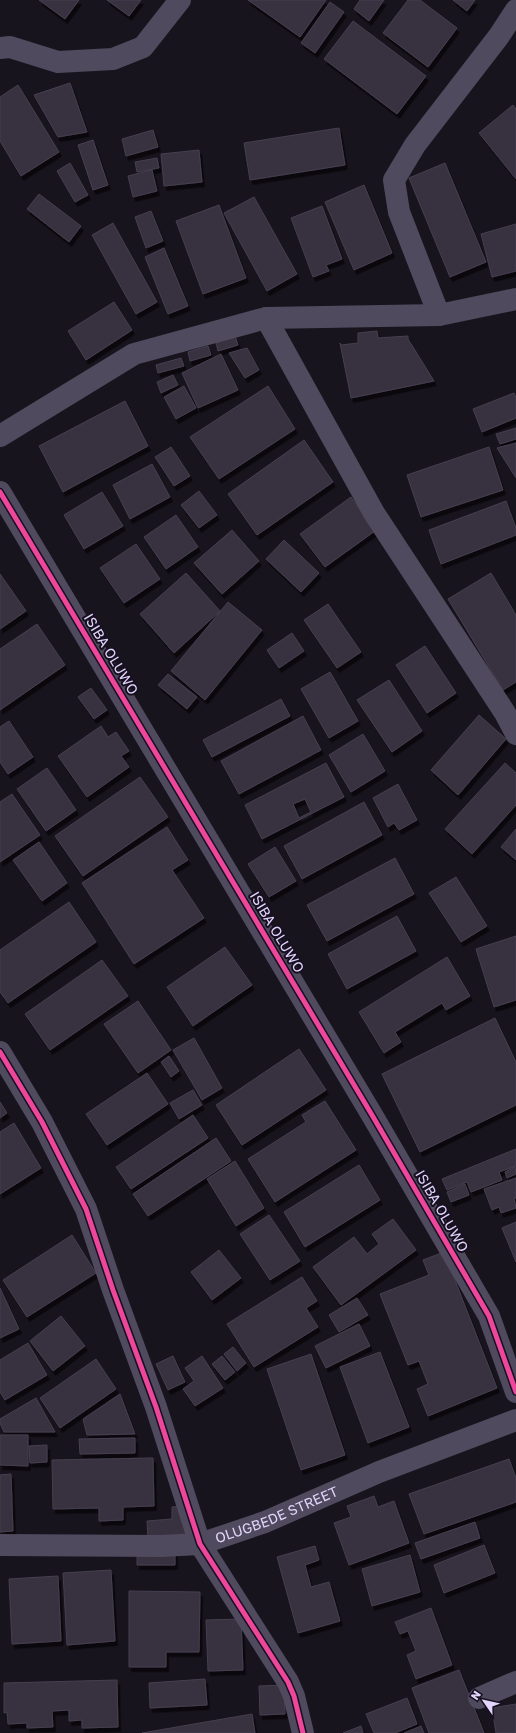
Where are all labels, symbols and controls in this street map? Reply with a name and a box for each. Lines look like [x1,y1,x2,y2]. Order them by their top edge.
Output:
street label: ISIBA OLUWO [81,610,142,697]
street label: ISIBA OLUWO [247,888,308,975]
street label: ISIBA OLUWO [412,1167,473,1255]
street label: OLUGBEDE STREET [213,1482,341,1546]
north arrow [464,1681,504,1721]
text: N [468,1688,483,1702]

